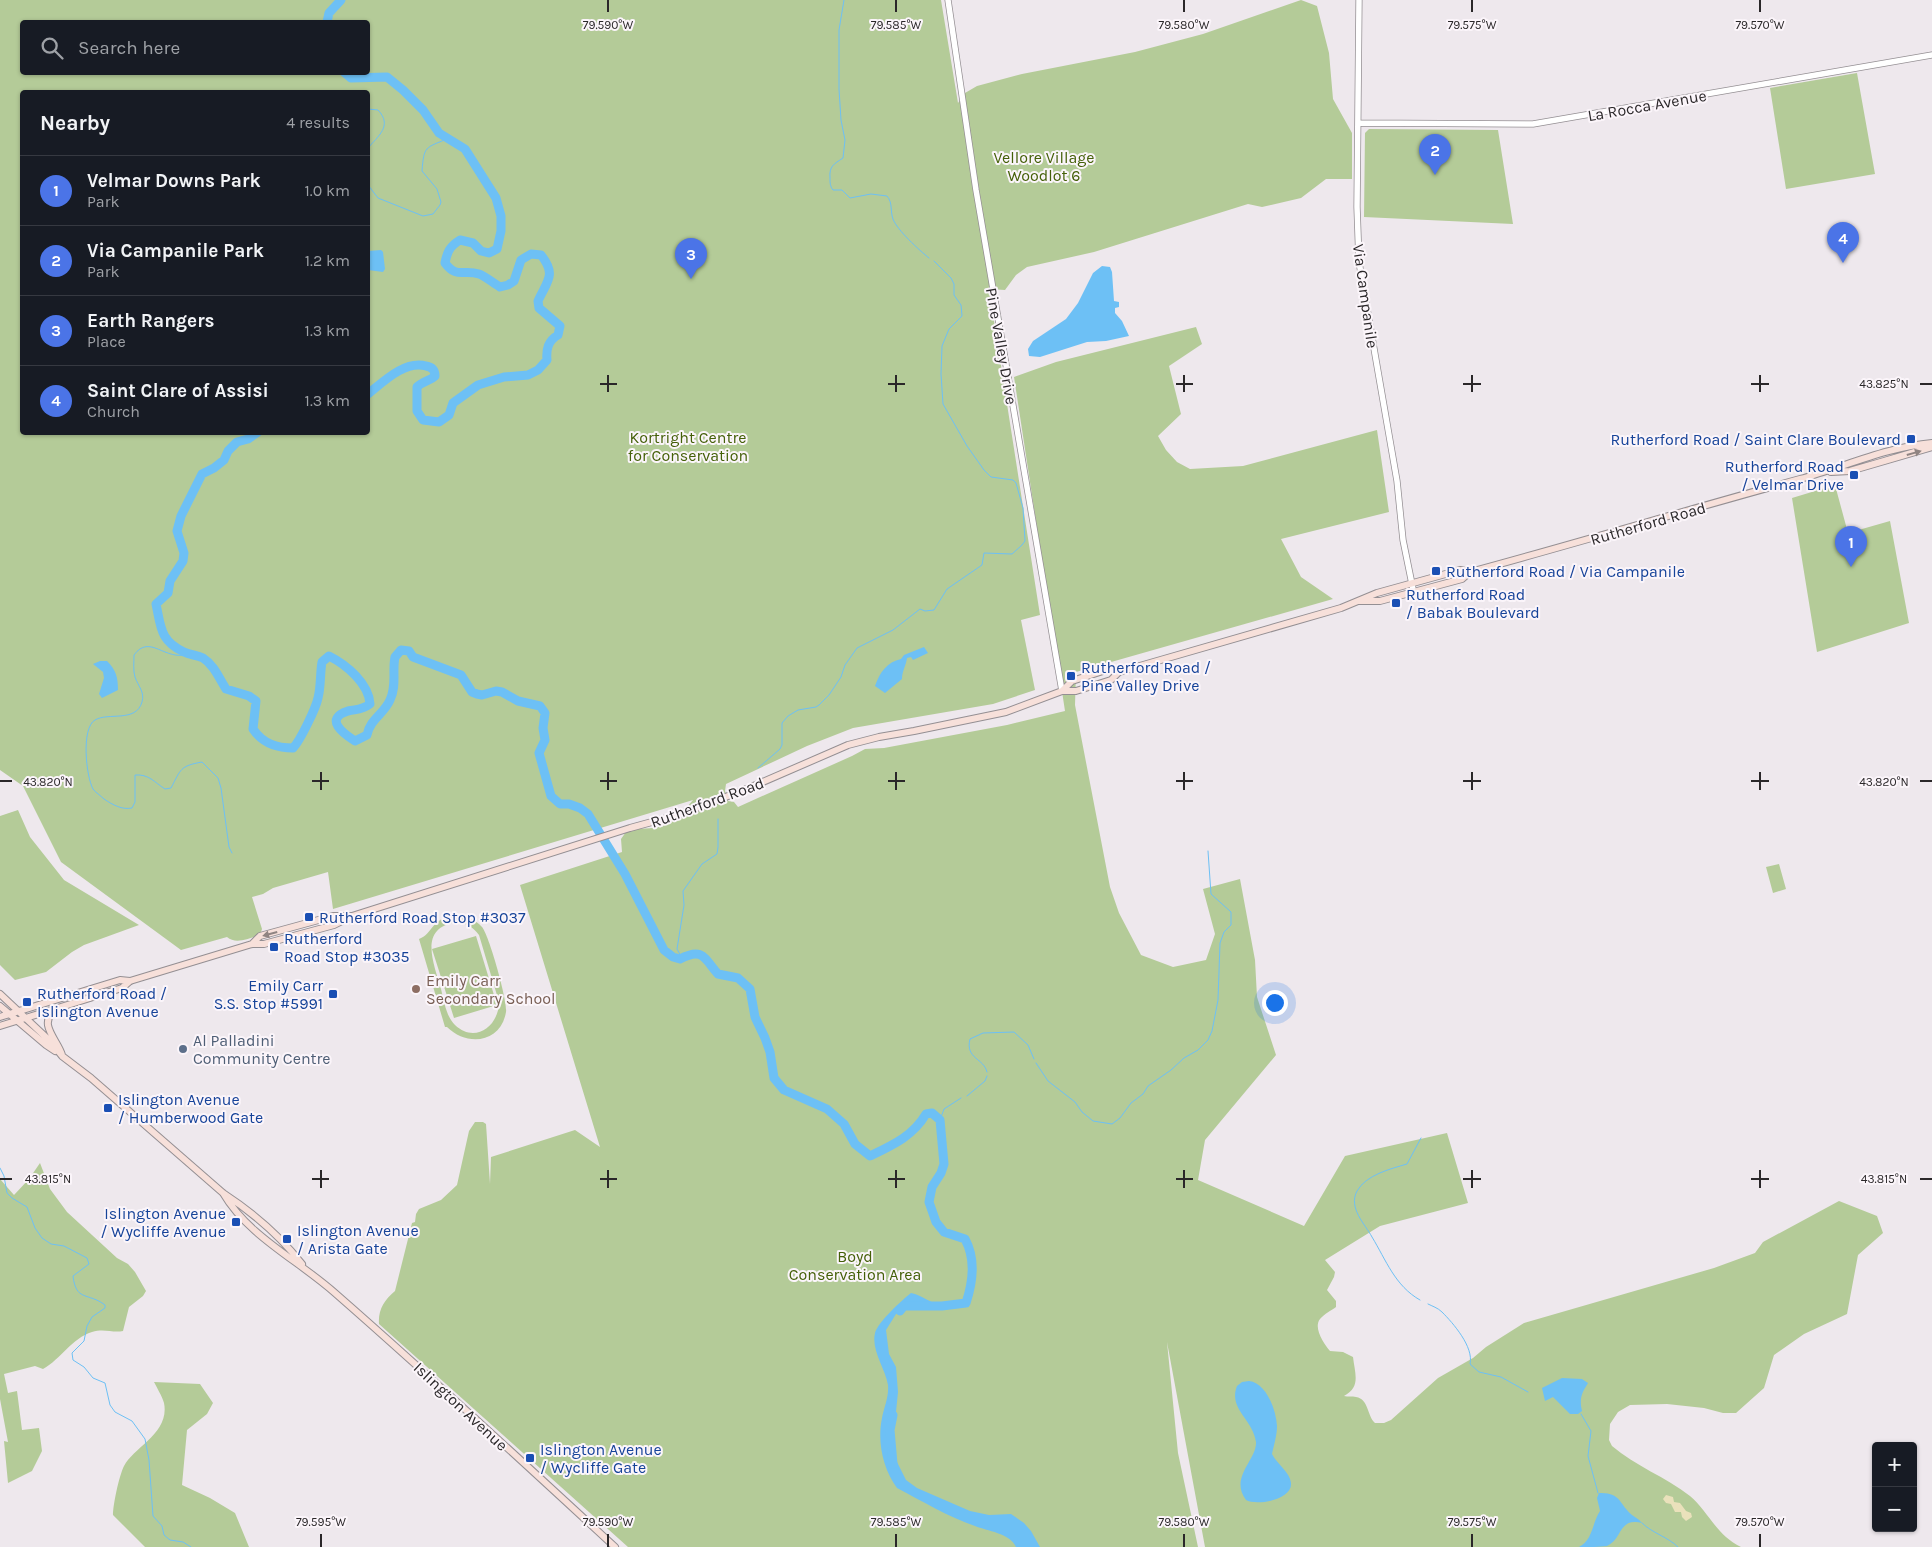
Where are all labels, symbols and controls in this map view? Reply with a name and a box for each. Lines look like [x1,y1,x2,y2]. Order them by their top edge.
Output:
text: 79.590°W [583,18,633,32]
text: 79.585°W [871,18,922,32]
text: 79.580°W [1159,18,1210,32]
text: 79.575°W [1448,18,1497,32]
text: 79.570°W [1735,18,1785,32]
search box [20,20,370,75]
icon: search [38,34,66,62]
text: Search here [78,37,180,59]
street label: La Rocca Avenue [1586,86,1708,125]
text: Nearby [40,111,110,135]
text: 4 results [286,113,350,132]
pin: 2 [1419,134,1451,175]
park label: Vellore Village Woodlot 6 [994,148,1095,185]
text: Velmar Downs Park [87,170,261,192]
text: 1 [53,181,59,200]
text: 1.0 km [305,181,350,200]
text: Park [87,192,119,211]
pin: 4 [1827,222,1859,263]
pin: 3 [675,238,707,279]
text: Via Campanile Park [87,240,264,262]
street label: Via Campanile [1349,243,1382,350]
text: 2 [51,251,61,270]
text: 1.2 km [305,251,350,270]
text: Park [87,262,119,281]
street label: Pine Valley Drive [982,286,1021,406]
text: Earth Rangers [87,310,215,332]
text: 3 [51,321,61,340]
text: 1.3 km [305,321,350,340]
text: Place [87,332,126,351]
text: 43.825°N [1859,377,1909,391]
text: Saint Clare of Assisi [87,380,269,402]
text: 4 [51,391,61,410]
text: 1.3 km [305,391,350,410]
text: Church [87,402,140,421]
park label: Kortright Centre for Conservation [628,428,748,465]
place label: Rutherford Road / Saint Clare Boulevard [1610,430,1901,449]
marker: Rutherford Road / Saint Clare Boulevard [1905,433,1917,445]
one-way arrow [1907,449,1922,457]
place label: Rutherford Road / Velmar Drive [1725,457,1844,494]
marker: Rutherford Road / Velmar Drive [1848,469,1860,481]
street label: Rutherford Road [1588,498,1708,549]
pin: 1 [1835,526,1867,567]
place label: Rutherford Road / Via Campanile [1446,562,1685,581]
marker: Rutherford Road / Via Campanile [1430,565,1442,577]
place label: Rutherford Road / Babak Boulevard [1406,585,1540,622]
marker: Rutherford Road / Babak Boulevard [1390,597,1402,609]
place label: Rutherford Road / Pine Valley Drive [1081,658,1211,695]
marker: Rutherford Road / Pine Valley Drive [1065,670,1077,682]
street label: Rutherford Road [648,773,766,832]
text: 43.820°N [23,775,73,789]
text: 43.820°N [1859,775,1909,789]
place label: Rutherford Road Stop #3037 [319,908,526,927]
marker: Rutherford Road Stop #3037 [303,911,315,923]
place label: Rutherford Road Stop #3035 [284,929,410,966]
one-way arrow [263,930,278,938]
marker: Rutherford Road Stop #3035 [268,941,280,953]
place label: Emily Carr Secondary School [426,971,555,1008]
place label: Emily Carr S.S. Stop #5991 [214,976,323,1013]
marker: Emily Carr Secondary School [410,983,422,995]
place label: Rutherford Road / Islington Avenue [37,984,167,1021]
marker: Emily Carr S.S. Stop #5991 [327,988,339,1000]
your location [1262,990,1288,1016]
marker: Rutherford Road / Islington Avenue [21,996,33,1008]
place label: Al Palladini Community Centre [193,1031,331,1068]
marker: Al Palladini Community Centre [177,1043,189,1055]
place label: Islington Avenue / Humberwood Gate [118,1090,263,1127]
marker: Islington Avenue / Humberwood Gate [102,1102,114,1114]
text: 43.815°N [25,1172,71,1186]
text: 43.815°N [1861,1172,1907,1186]
place label: Islington Avenue / Wycliffe Avenue [100,1204,226,1241]
marker: Islington Avenue / Wycliffe Avenue [230,1216,242,1228]
place label: Islington Avenue / Arista Gate [297,1221,419,1258]
marker: Islington Avenue / Arista Gate [281,1233,293,1245]
park label: Boyd Conservation Area [789,1247,921,1284]
street label: Islington Avenue [410,1358,512,1455]
place label: Islington Avenue / Wycliffe Gate [540,1440,662,1477]
map controls [1872,1442,1917,1532]
button: + [1872,1442,1917,1487]
marker: Islington Avenue / Wycliffe Gate [524,1452,536,1464]
button: − [1872,1487,1917,1532]
text: 79.595°W [296,1515,346,1529]
text: 79.590°W [583,1515,633,1529]
text: 79.585°W [871,1515,922,1529]
text: 79.580°W [1159,1515,1210,1529]
text: 79.575°W [1448,1515,1497,1529]
text: 79.570°W [1735,1515,1785,1529]

